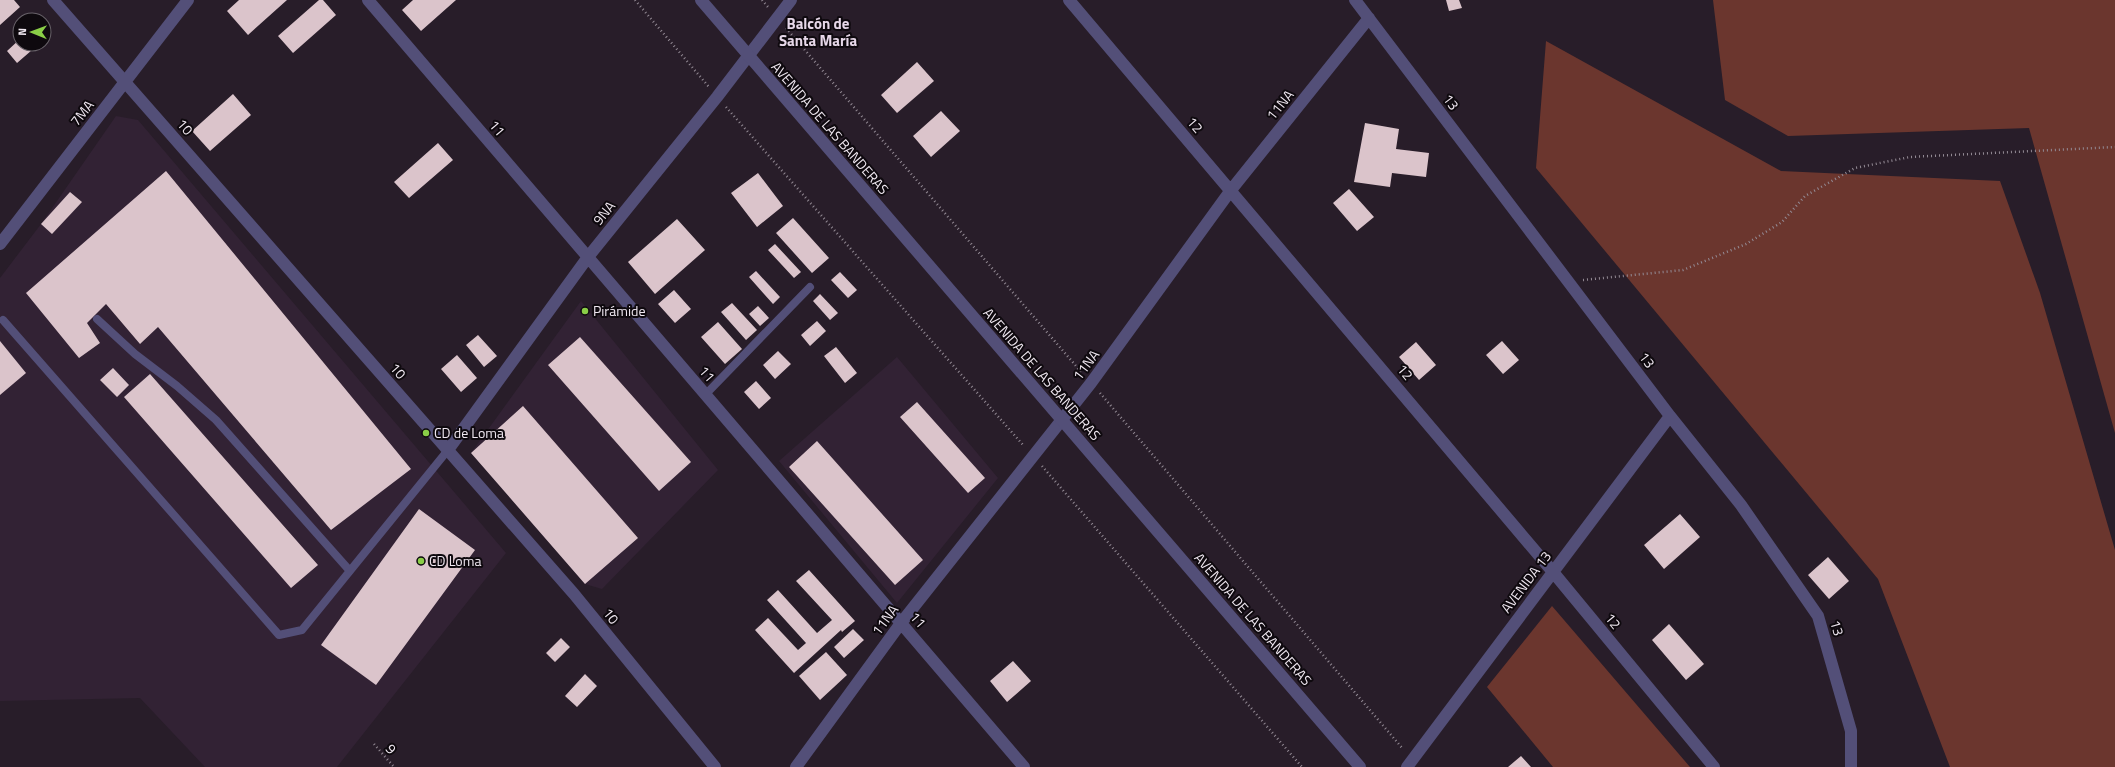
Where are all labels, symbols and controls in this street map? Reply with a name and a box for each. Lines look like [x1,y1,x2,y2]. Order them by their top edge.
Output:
north arrow [12,12,52,52]
district label: Balcón de Santa María [779,12,857,52]
text: N [14,28,30,36]
street label: AVENIDA DE LAS BANDERAS [767,57,894,199]
street label: 11NA [1261,85,1299,124]
street label: 13 [1438,89,1465,114]
street label: 7MA [65,95,99,130]
street label: 12 [1182,112,1208,137]
street label: 10 [172,114,199,140]
street label: 11 [484,115,510,140]
street label: 9NA [587,196,620,229]
place label: Pirámide [593,300,645,321]
street label: AVENIDA DE LAS BANDERAS [979,303,1106,445]
marker: Pirámide [580,306,590,316]
street label: 11NA [1067,344,1104,384]
street label: 13 [1634,347,1661,372]
street label: 10 [385,358,412,384]
street label: 12 [1392,359,1418,384]
street label: 11 [694,361,720,386]
place label: CD de Loma [434,422,504,443]
marker: CD de Loma [421,428,431,438]
street label: AVENIDA 13 [1495,546,1556,617]
street label: AVENIDA DE LAS BANDERAS [1190,548,1317,690]
place label: CD Loma [429,550,481,571]
marker: CD Loma [416,556,426,566]
street label: 11NA [866,599,903,639]
street label: 10 [598,603,625,629]
street label: 11 [905,607,931,632]
street label: 12 [1600,608,1626,633]
street label: 13 [1825,617,1850,638]
street label: 9 [381,739,402,759]

